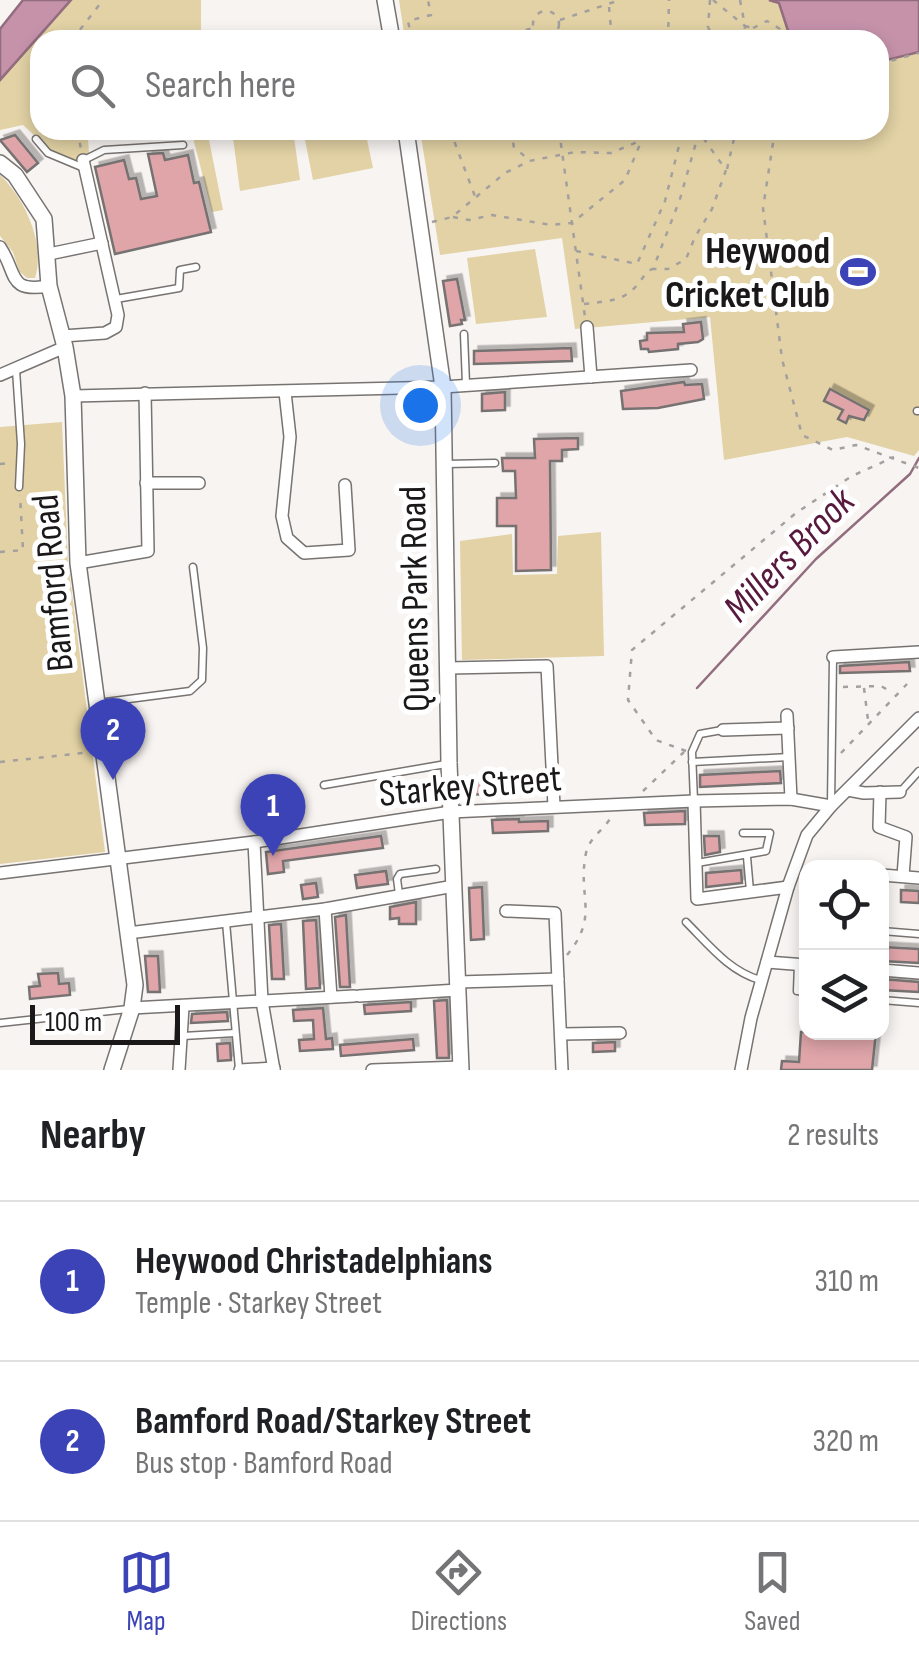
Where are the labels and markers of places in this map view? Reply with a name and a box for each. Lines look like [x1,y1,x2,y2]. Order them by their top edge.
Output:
place label: Heywood Cricket Club [665,229,830,318]
sports icon: Heywood Cricket Club [839,253,877,291]
pin: 2 [80,698,146,780]
pin: 1 [240,774,306,856]

